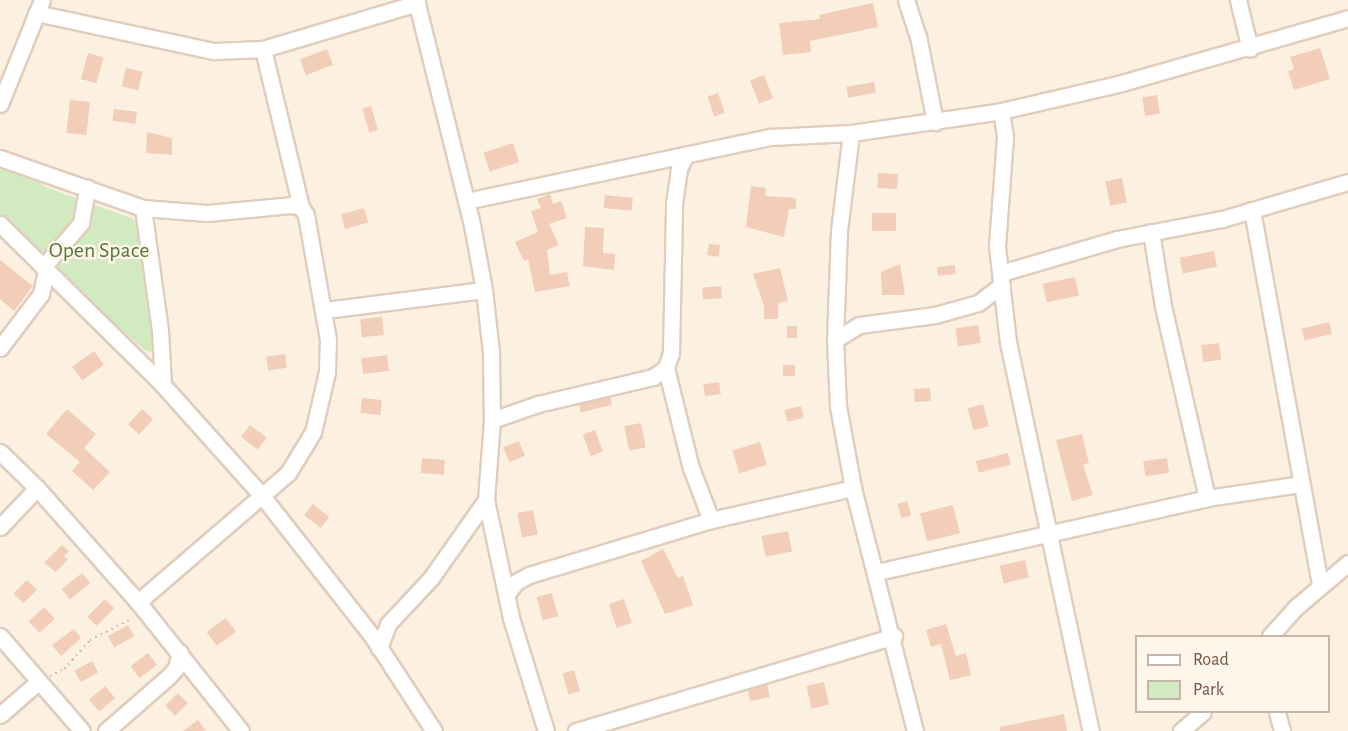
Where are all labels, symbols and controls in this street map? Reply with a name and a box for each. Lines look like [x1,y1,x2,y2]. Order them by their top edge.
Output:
park label: Open Space [49,238,149,264]
legend [1135,635,1330,713]
text: Road [1193,651,1229,669]
text: Park [1193,681,1224,699]

